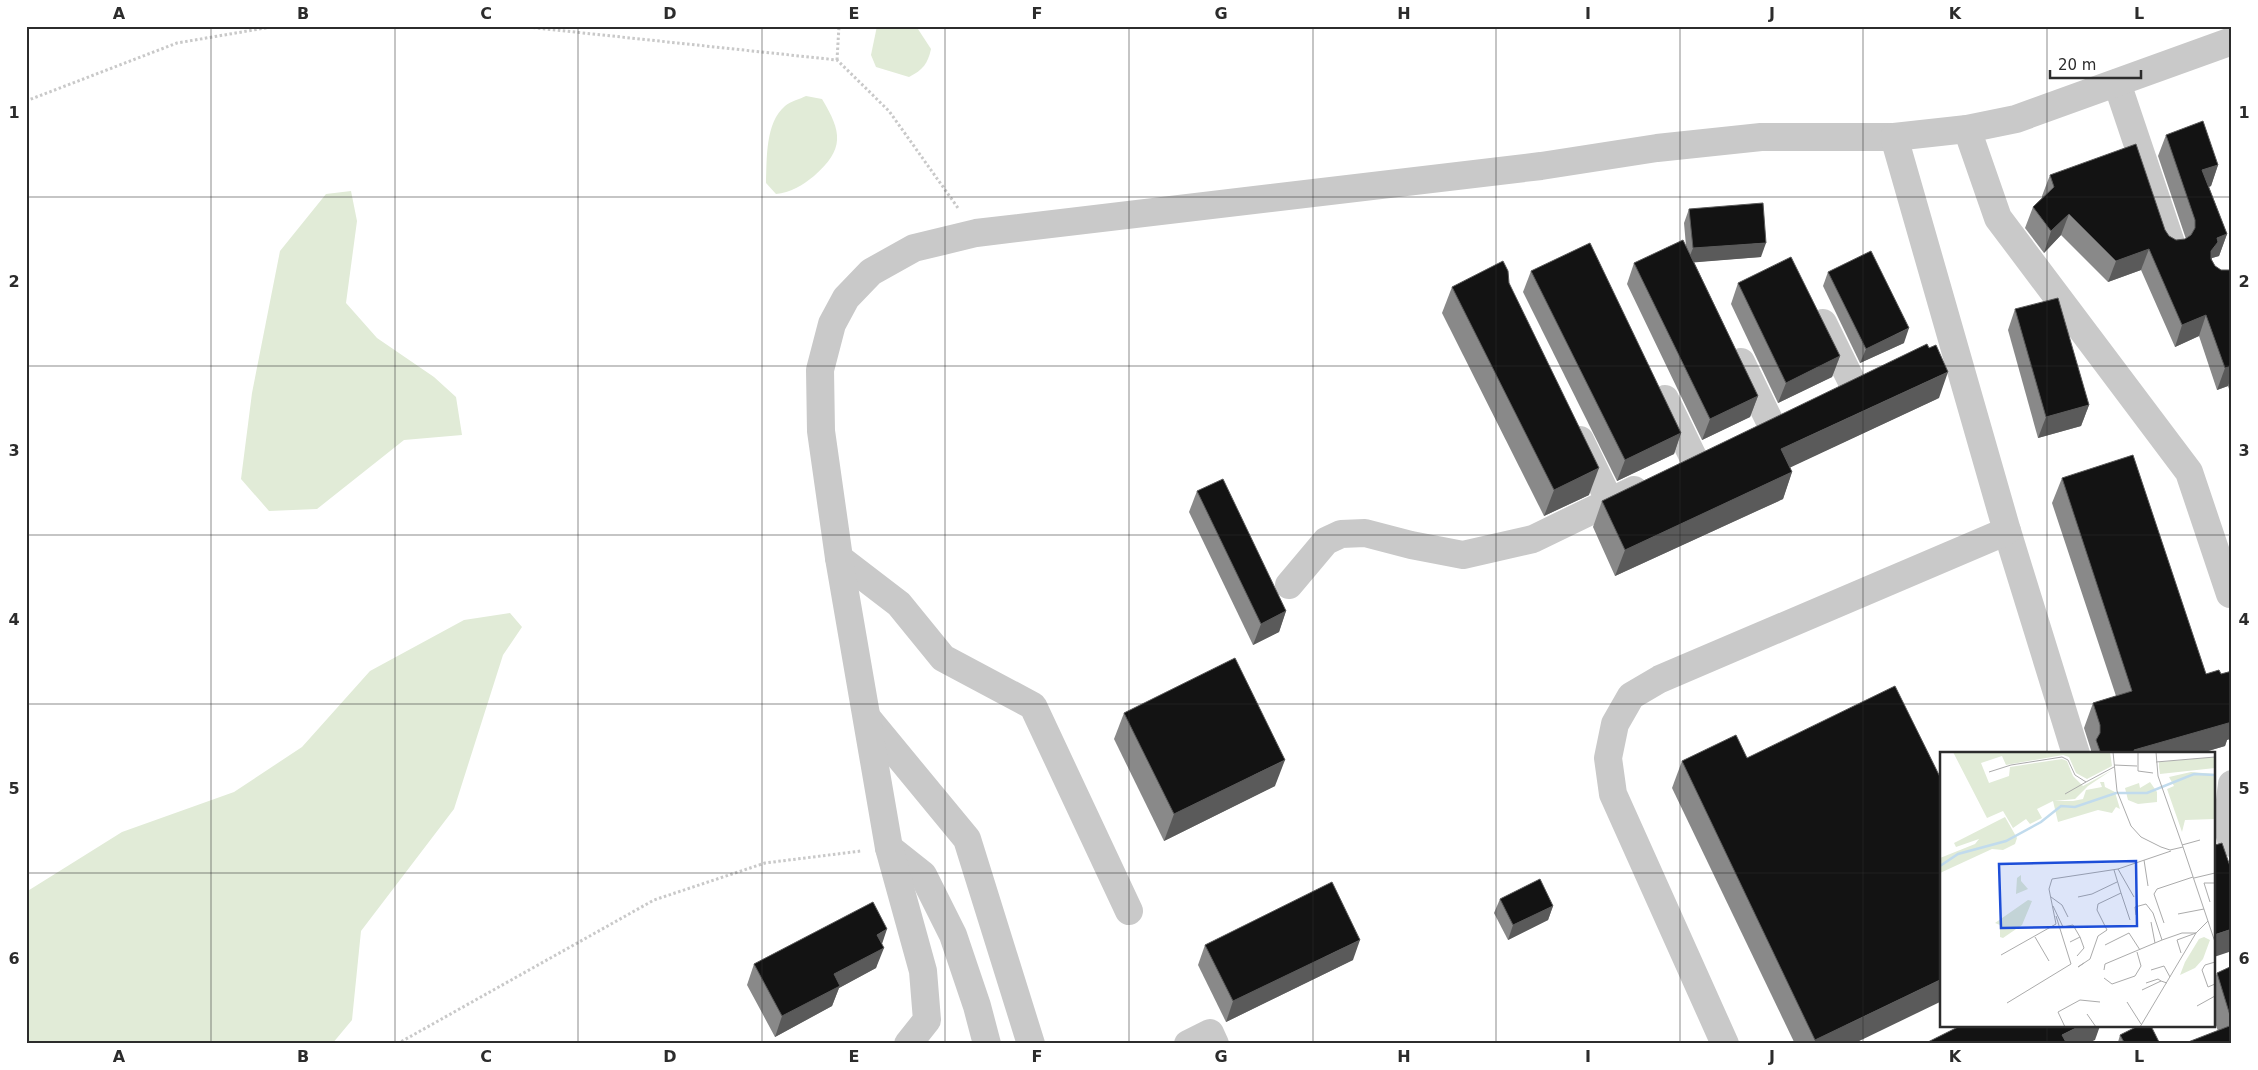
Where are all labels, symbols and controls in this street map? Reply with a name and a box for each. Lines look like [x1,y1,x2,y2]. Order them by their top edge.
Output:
text: A [113,4,126,23]
text: B [297,4,309,23]
text: C [480,4,492,23]
text: D [663,4,677,23]
text: E [849,4,859,23]
text: F [1032,4,1042,23]
text: G [1214,4,1228,23]
text: H [1397,4,1411,23]
text: I [1585,4,1591,23]
text: J [1768,4,1775,23]
text: K [1949,4,1962,23]
text: L [2134,4,2144,23]
scale bar [2050,48,2142,80]
text: 20 m [2058,56,2096,74]
text: 1 [8,103,20,122]
text: 1 [2238,103,2250,122]
text: 2 [8,272,20,291]
text: 2 [2238,272,2250,291]
text: 3 [8,441,20,460]
text: 3 [2238,441,2250,460]
text: 4 [8,610,20,629]
text: 4 [2238,610,2250,629]
inset map [1940,752,2216,1028]
text: 5 [8,779,20,798]
text: 5 [2238,779,2250,798]
text: 6 [8,949,20,968]
text: 6 [2238,949,2250,968]
text: A [113,1047,126,1066]
text: B [297,1047,309,1066]
text: C [480,1047,492,1066]
text: D [663,1047,677,1066]
text: E [849,1047,859,1066]
text: F [1032,1047,1042,1066]
text: G [1214,1047,1228,1066]
text: H [1397,1047,1411,1066]
text: I [1585,1047,1591,1066]
text: J [1768,1047,1775,1066]
text: K [1949,1047,1962,1066]
text: L [2134,1047,2144,1066]

